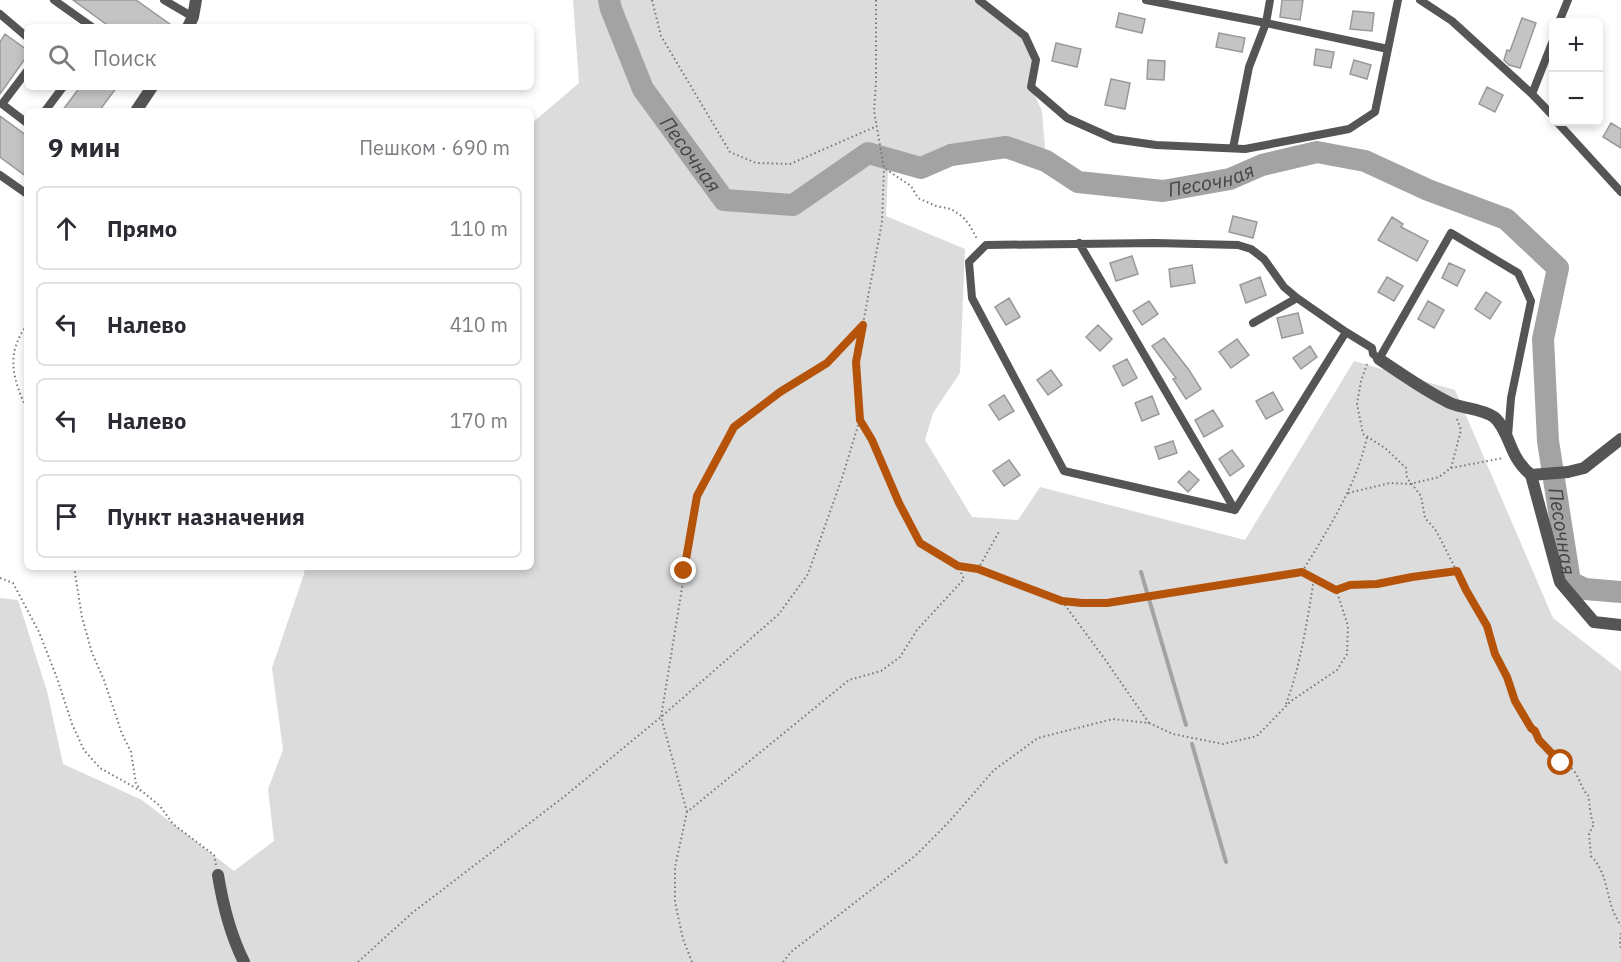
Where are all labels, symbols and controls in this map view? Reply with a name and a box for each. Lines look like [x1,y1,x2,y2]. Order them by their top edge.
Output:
map controls [1549,18,1603,126]
button: + [1549,18,1603,72]
search box [24,24,534,90]
icon: search [45,41,78,74]
text: Поиск [93,43,157,72]
button: − [1549,72,1603,126]
water label: Песочная [654,110,728,197]
text: 9 мин [48,130,120,164]
text: Пешком · 690 m [359,134,510,161]
water label: Песочная [1166,156,1258,203]
icon: ahead [50,212,83,245]
text: Прямо [107,214,177,243]
text: 110 m [450,215,508,242]
icon: left [50,308,83,341]
text: Налево [107,310,186,339]
text: 410 m [450,311,508,338]
icon: left [50,404,83,437]
text: Налево [107,406,186,435]
text: 170 m [450,407,508,434]
water label: Песочная [1542,485,1583,577]
icon: arrive [50,500,83,533]
text: Пункт назначения [107,502,305,531]
route end [670,557,696,583]
route start [1547,749,1573,775]

